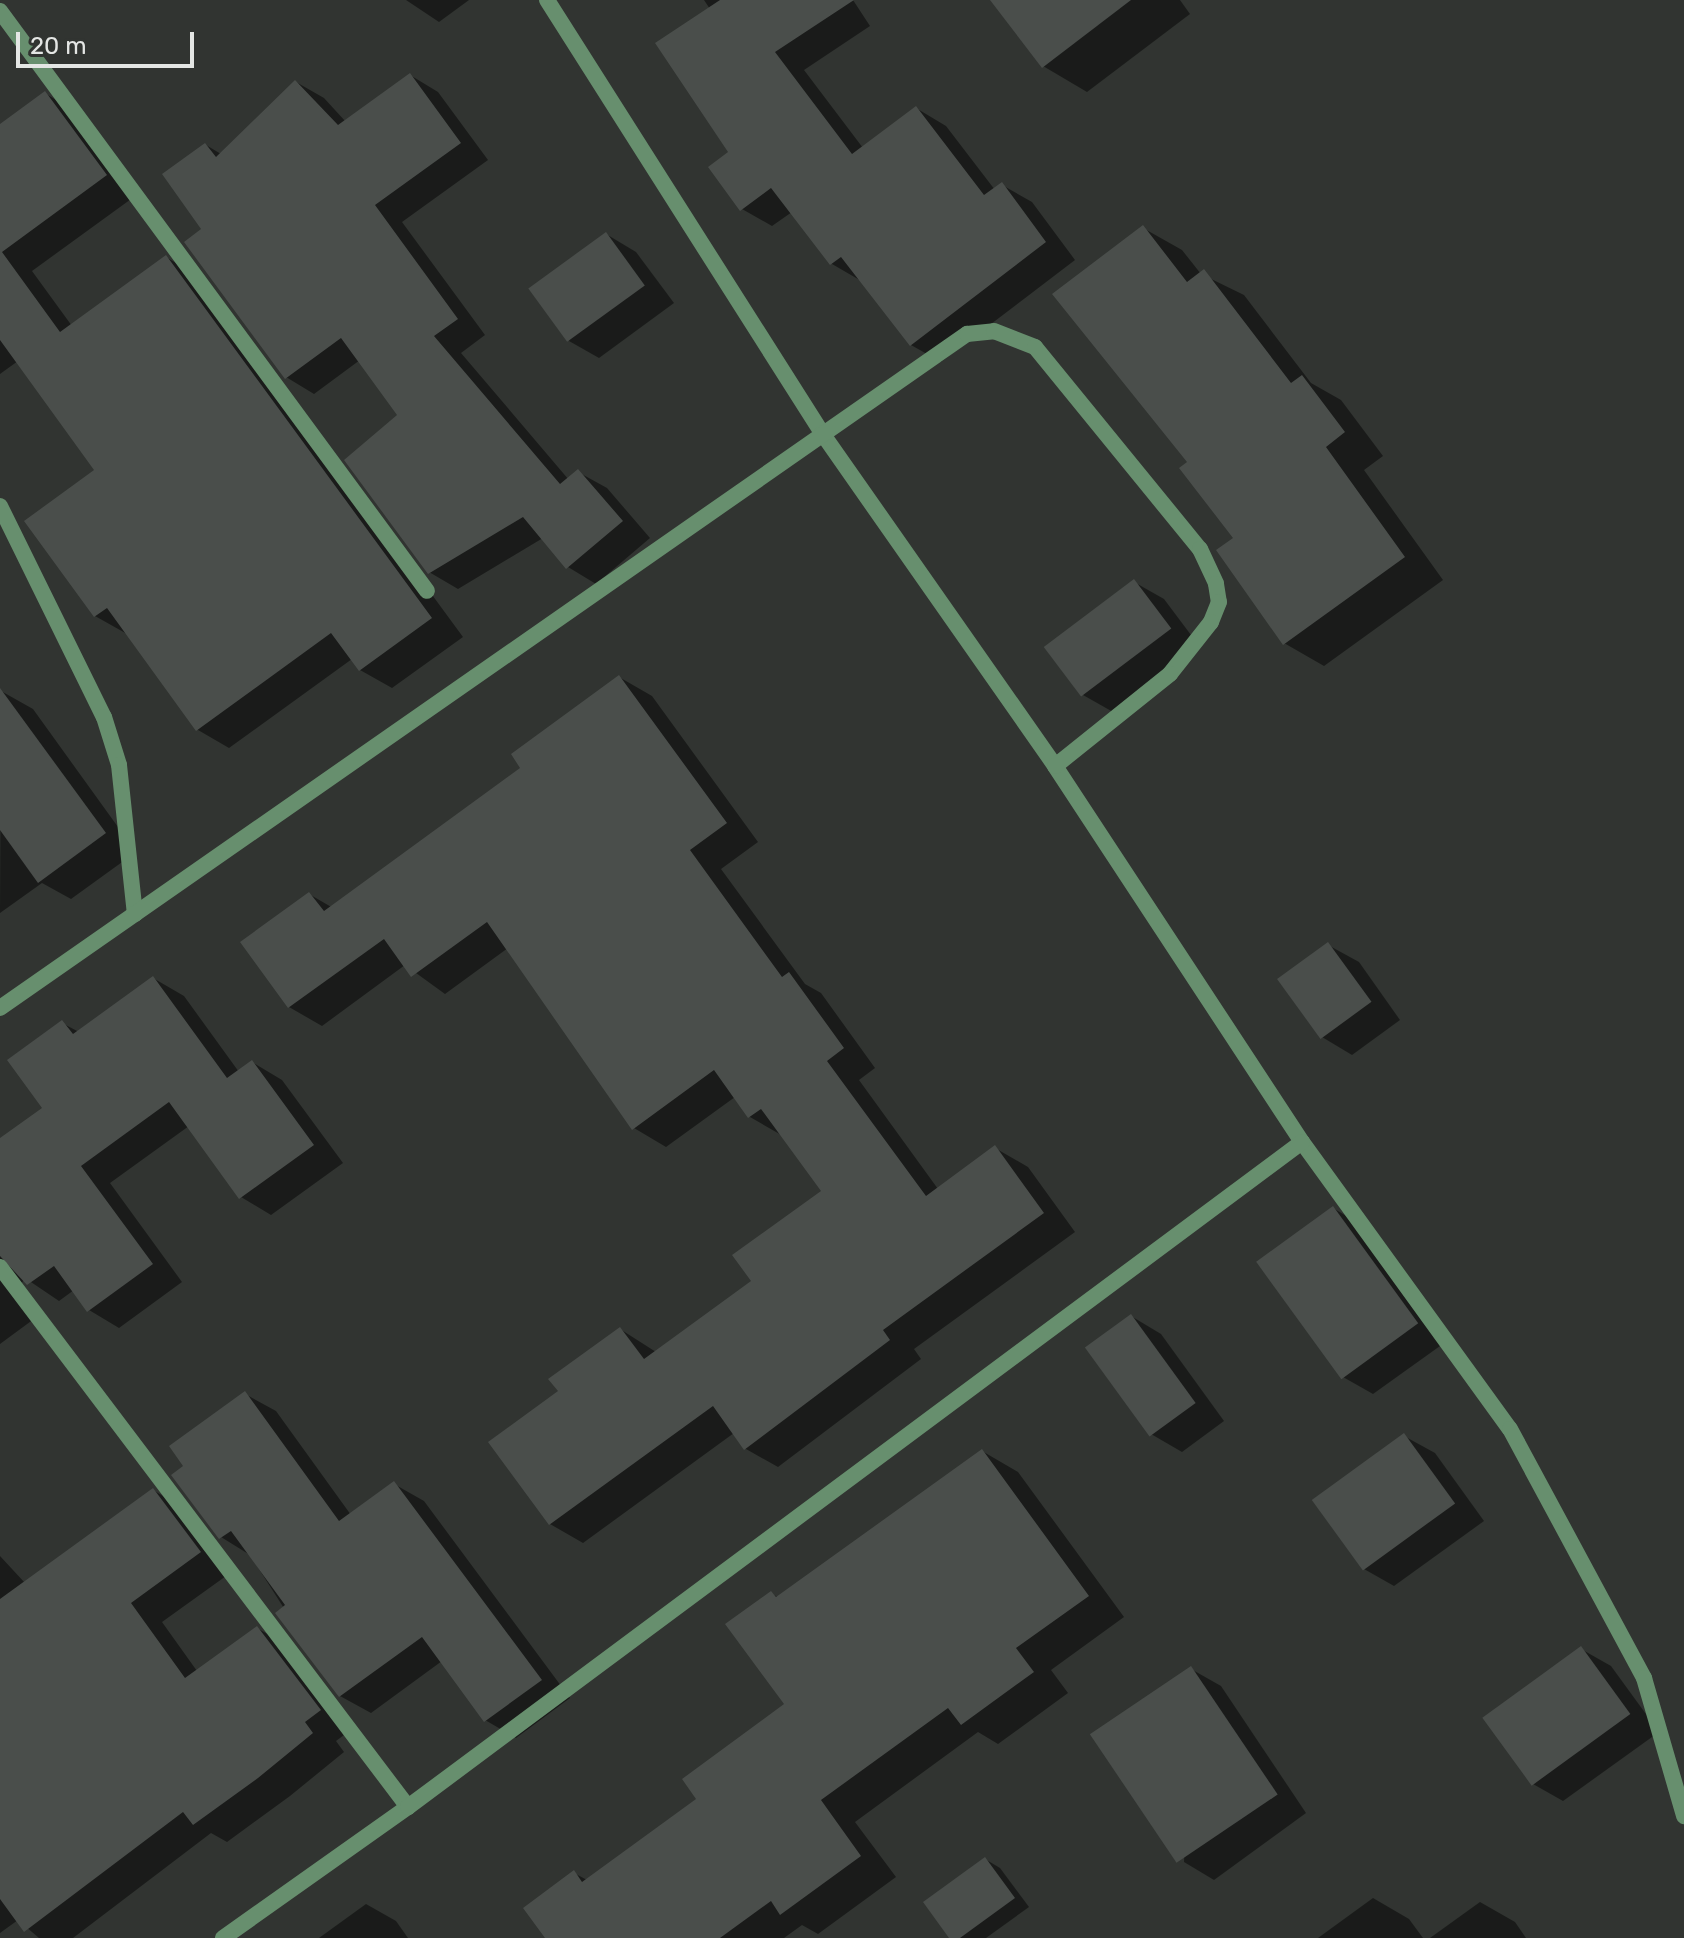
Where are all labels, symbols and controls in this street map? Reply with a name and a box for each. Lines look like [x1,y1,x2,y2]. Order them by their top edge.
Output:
scale bar [20,16,198,66]
text: 20 m [30,32,87,60]

